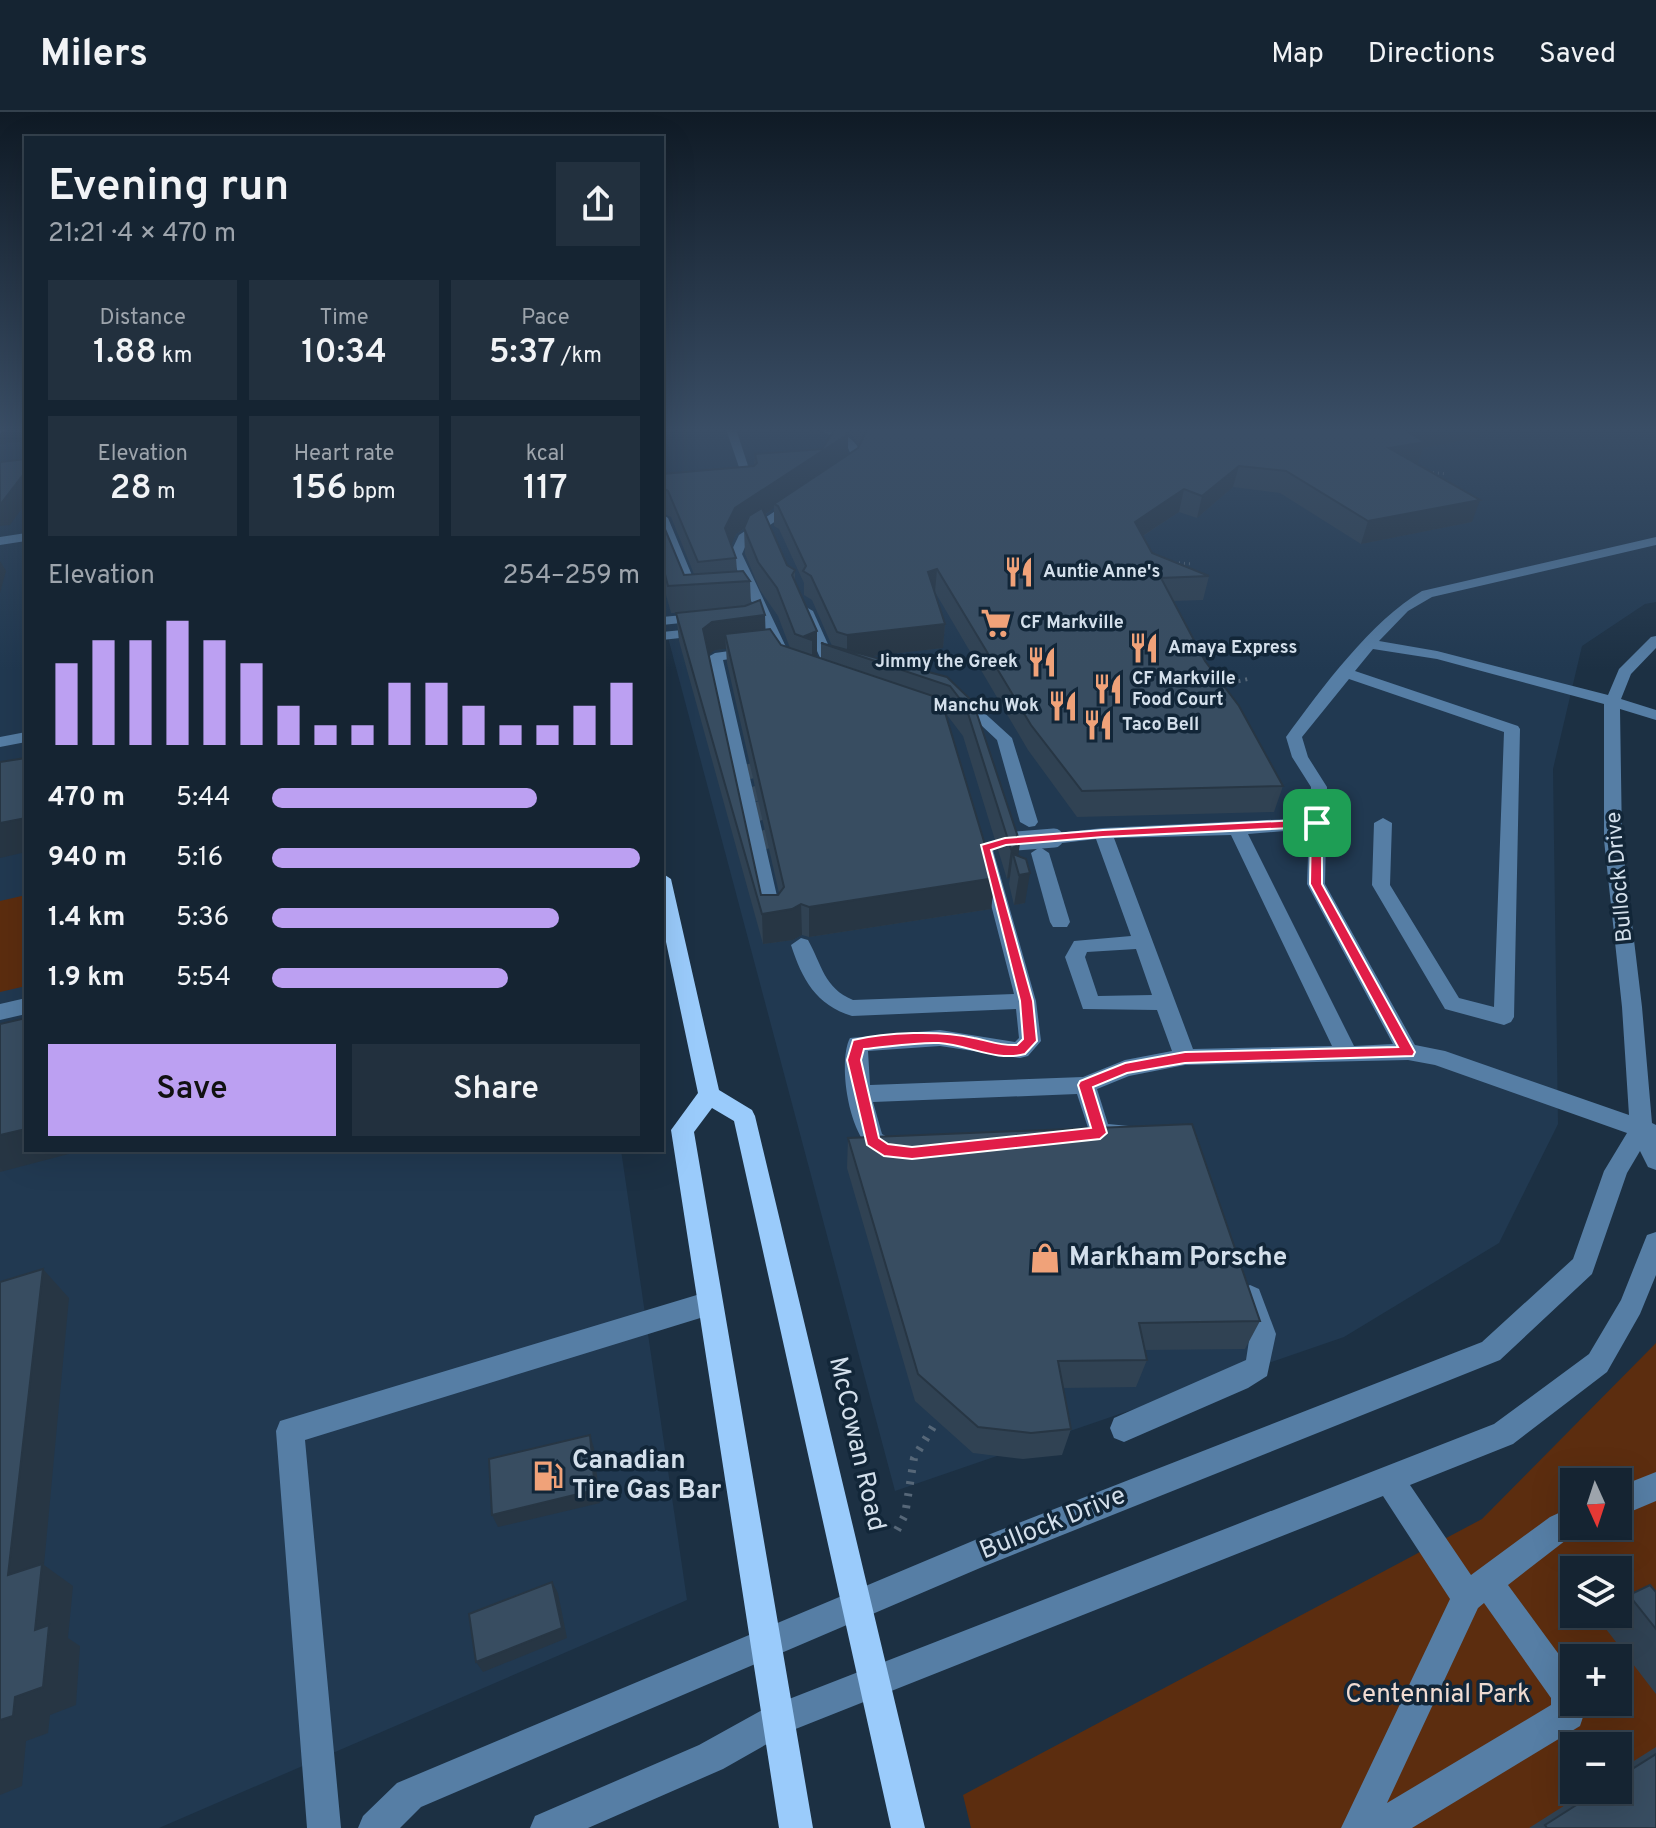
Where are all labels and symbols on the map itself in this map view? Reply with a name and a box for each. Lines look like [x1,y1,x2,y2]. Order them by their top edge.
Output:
restaurant icon: Auntie Anne's [1002,555,1036,589]
place label: Auntie Anne's [1043,561,1160,584]
supermarket icon: CF Markville [979,606,1013,640]
place label: CF Markville [1020,612,1124,635]
restaurant icon: Amaya Express [1127,631,1161,665]
place label: Amaya Express [1168,637,1297,660]
restaurant icon: Jimmy the Greek [1025,645,1059,679]
place label: Jimmy the Greek [875,651,1018,674]
place label: CF Markville Food Court [1132,668,1236,712]
restaurant icon: CF Markville Food Court [1091,672,1125,706]
restaurant icon: Manchu Wok [1046,689,1080,723]
place label: Manchu Wok [933,695,1039,718]
restaurant icon: Taco Bell [1081,708,1115,742]
place label: Taco Bell [1122,714,1199,737]
pin [1283,789,1351,857]
street label: Bullock Drive [1601,811,1639,943]
shop icon: Markham Porsche [1028,1241,1062,1275]
place label: Markham Porsche [1069,1242,1287,1275]
street label: McCowan Road [820,1354,892,1534]
place label: Canadian Tire Gas Bar [572,1445,721,1508]
fuel station icon: Canadian Tire Gas Bar [531,1459,565,1493]
north arrow [1560,1468,1632,1540]
street label: Bullock Drive [975,1480,1131,1568]
park label: Centennial Park [1345,1679,1531,1712]

